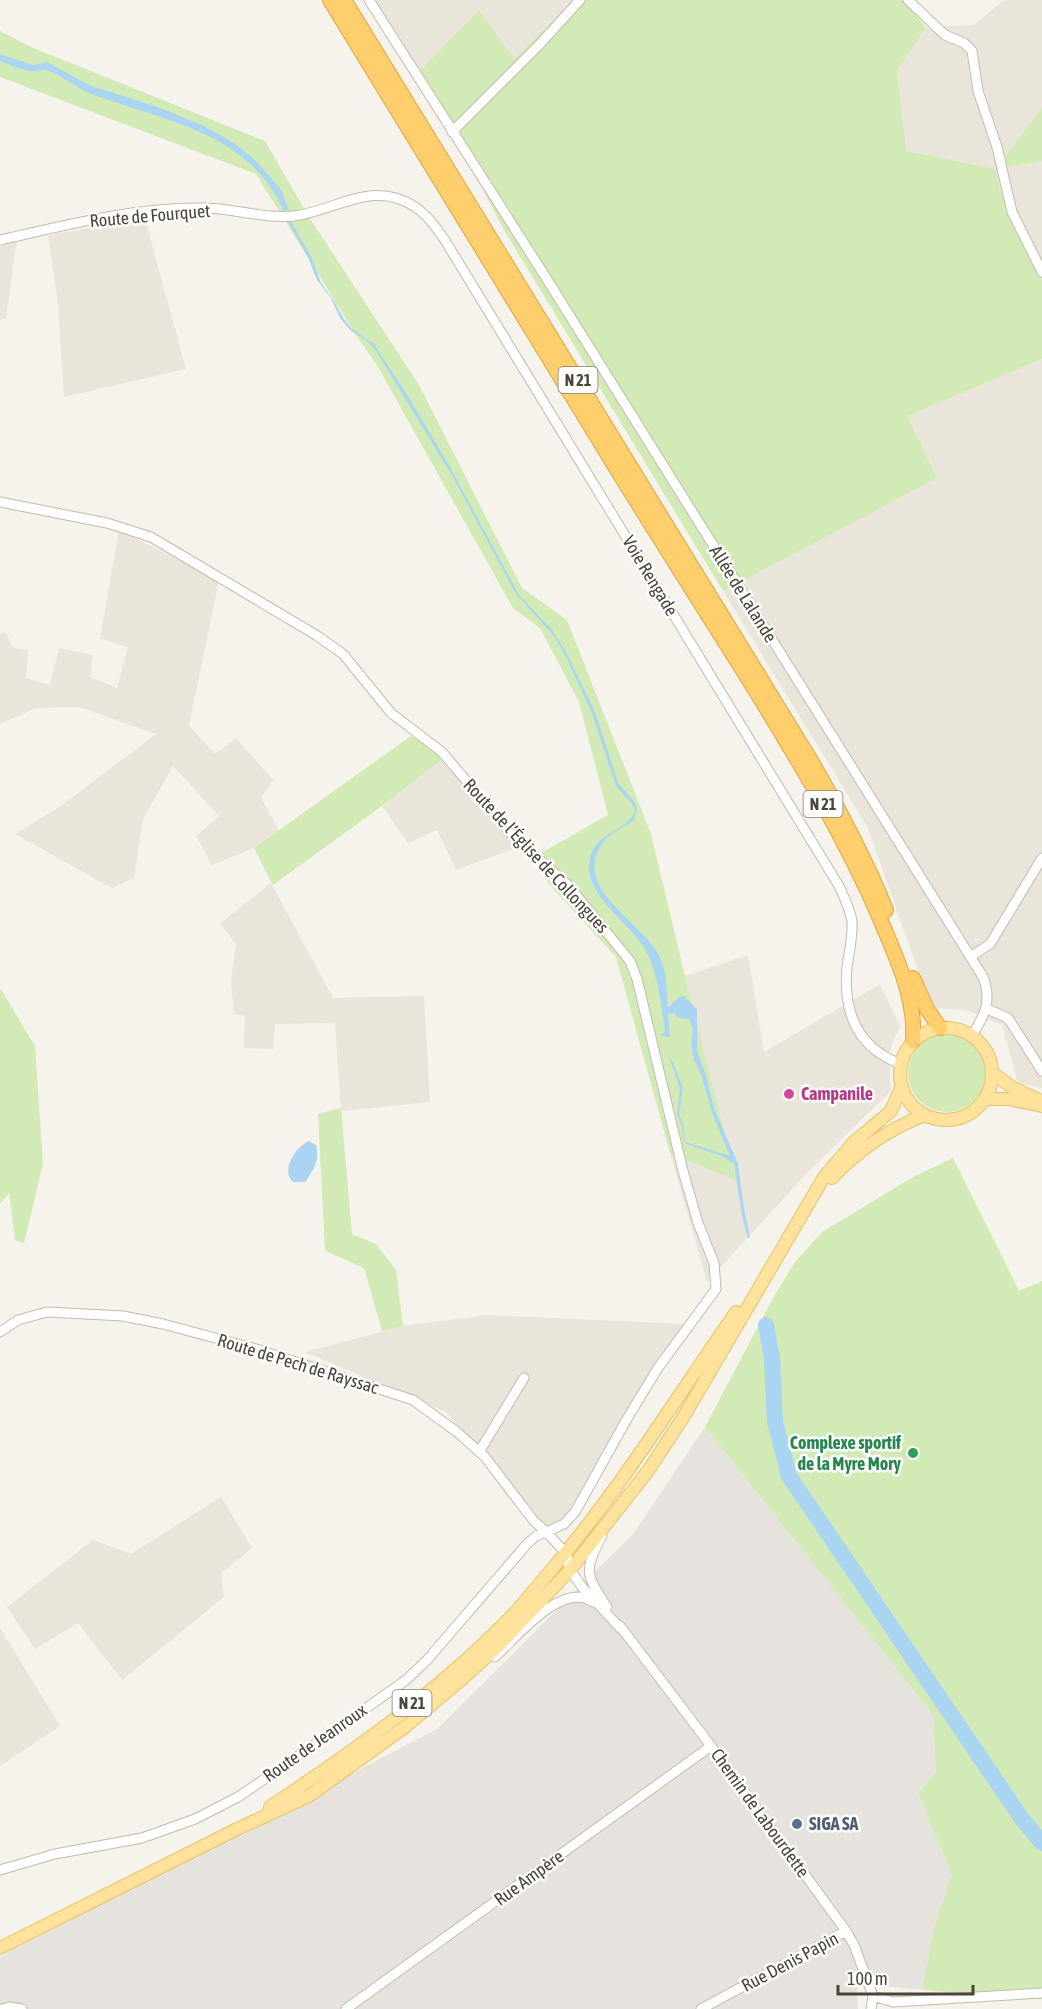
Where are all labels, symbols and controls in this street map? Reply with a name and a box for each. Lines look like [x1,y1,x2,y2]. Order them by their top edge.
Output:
street label: Route de Fourquet [89,200,211,231]
road number: N 21 [558,367,598,393]
street label: Voie Rengade [618,532,683,620]
street label: Allée de Lalande [705,542,781,646]
street label: Route de l’Église de Collongues [459,774,613,937]
road number: N 21 [804,791,842,817]
place label: Campanile [801,1083,873,1104]
marker: Campanile [782,1087,796,1101]
street label: Route de Pech de Rayssac [215,1329,381,1398]
place label: Complexe sportif de la Myre Mory [790,1432,902,1474]
marker: Complexe sportif de la Myre Mory [906,1446,920,1460]
road number: N 21 [392,1690,432,1716]
street label: Route de Jeanroux [259,1699,371,1786]
street label: Chemin de Labourdette [707,1744,814,1881]
place label: SIGA SA [809,1813,859,1834]
marker: SIGA SA [790,1817,804,1831]
street label: Rue Ampère [490,1845,567,1910]
street label: Rue Denis Papin [738,1927,842,1996]
scale bar [838,1958,973,1996]
text: 100 m [847,1968,888,1989]

